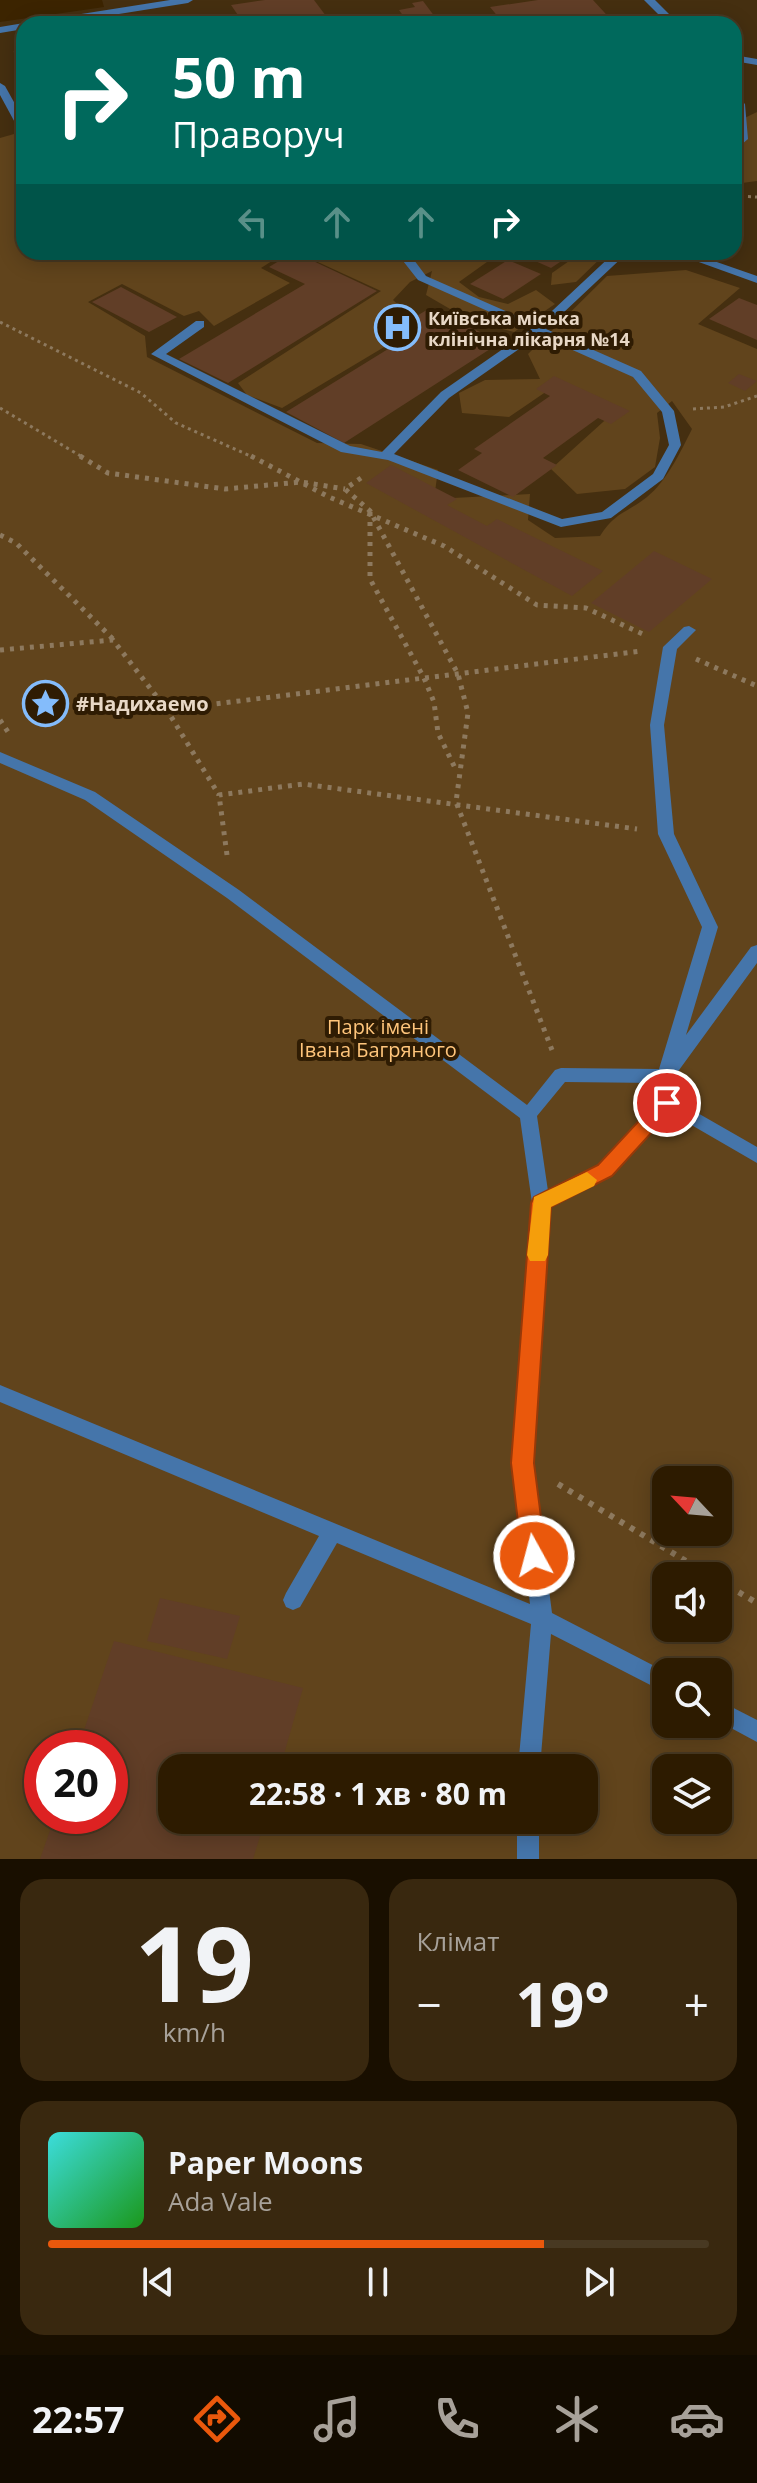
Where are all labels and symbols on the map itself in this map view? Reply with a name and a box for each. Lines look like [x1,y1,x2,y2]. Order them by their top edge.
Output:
hospital icon: Київська міська клінічна лікарня №14 [373,304,421,352]
place label: Київська міська клінічна лікарня №14 [428,306,630,351]
place icon: #Надихаемо [21,679,69,727]
place label: #Надихаемо [76,690,209,717]
park label: Парк імені Івана Багряного [299,1013,457,1063]
pin [633,1069,701,1137]
north arrow [652,1466,732,1546]
position arrow [492,1514,576,1598]
speed limit sign: 20 [24,1730,128,1834]

